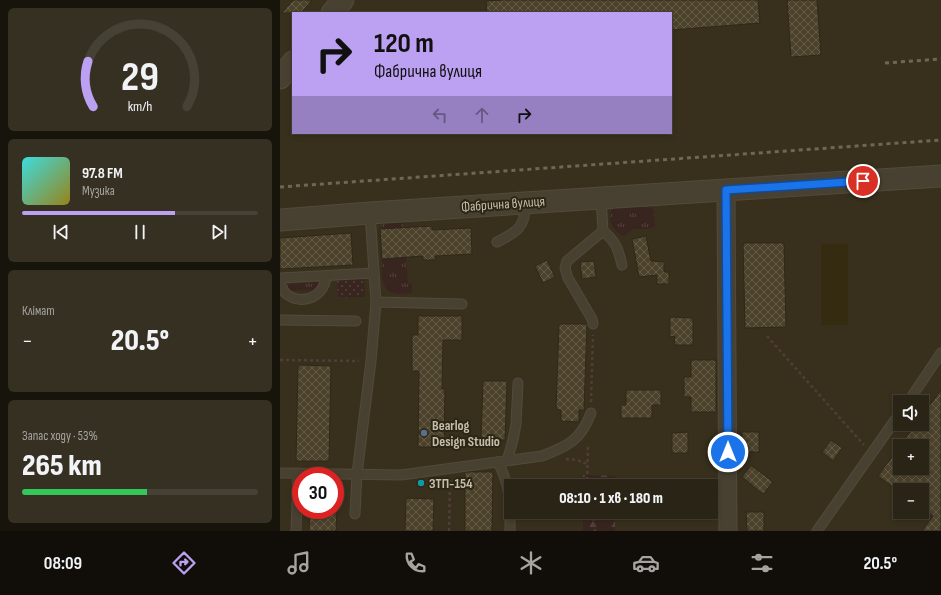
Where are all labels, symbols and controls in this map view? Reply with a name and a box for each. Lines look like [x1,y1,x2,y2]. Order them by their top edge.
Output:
text: 120 m [374,27,434,60]
icon: right [308,28,360,80]
text: 29 [121,53,159,102]
text: Фабрична вулиця [374,61,482,82]
text: km/h [128,98,152,115]
icon: left [429,104,451,126]
icon: ahead [471,104,493,126]
icon: right [513,104,535,126]
text: 97.8 FM [82,164,123,183]
pin [846,164,880,198]
icon: arrive [852,170,874,192]
text: Музика [82,183,115,199]
street label: Фабрична вулиця [461,193,545,215]
icon: previous [50,221,72,243]
icon: pause [129,221,151,243]
icon: next [208,221,230,243]
text: Клімат [22,303,55,319]
text: 20.5° [111,323,169,359]
text: − [22,328,33,355]
text: + [247,328,258,355]
map controls [893,395,929,519]
button: sound [893,395,929,431]
place label: Bearlog Design Studio [432,417,500,450]
text: Запас ходу · 53% [22,428,98,444]
marker: Bearlog Design Studio [419,428,429,438]
position arrow [707,431,749,473]
button: + [893,439,929,475]
text: 265 km [22,448,102,484]
speed limit sign: 30 [292,467,344,519]
place label: ЗТП-154 [429,475,473,492]
marker: ЗТП-154 [416,478,426,488]
button: − [893,483,929,519]
text: 08:10 · 1 хв · 180 m [559,489,663,508]
icon: directions [170,549,198,577]
icon: music [285,549,313,577]
icon: phone [401,549,429,577]
icon: climate [517,549,545,577]
icon: car [632,549,660,577]
icon: filters [748,549,776,577]
text: 08:09 [44,553,82,574]
text: 20.5° [863,553,897,574]

